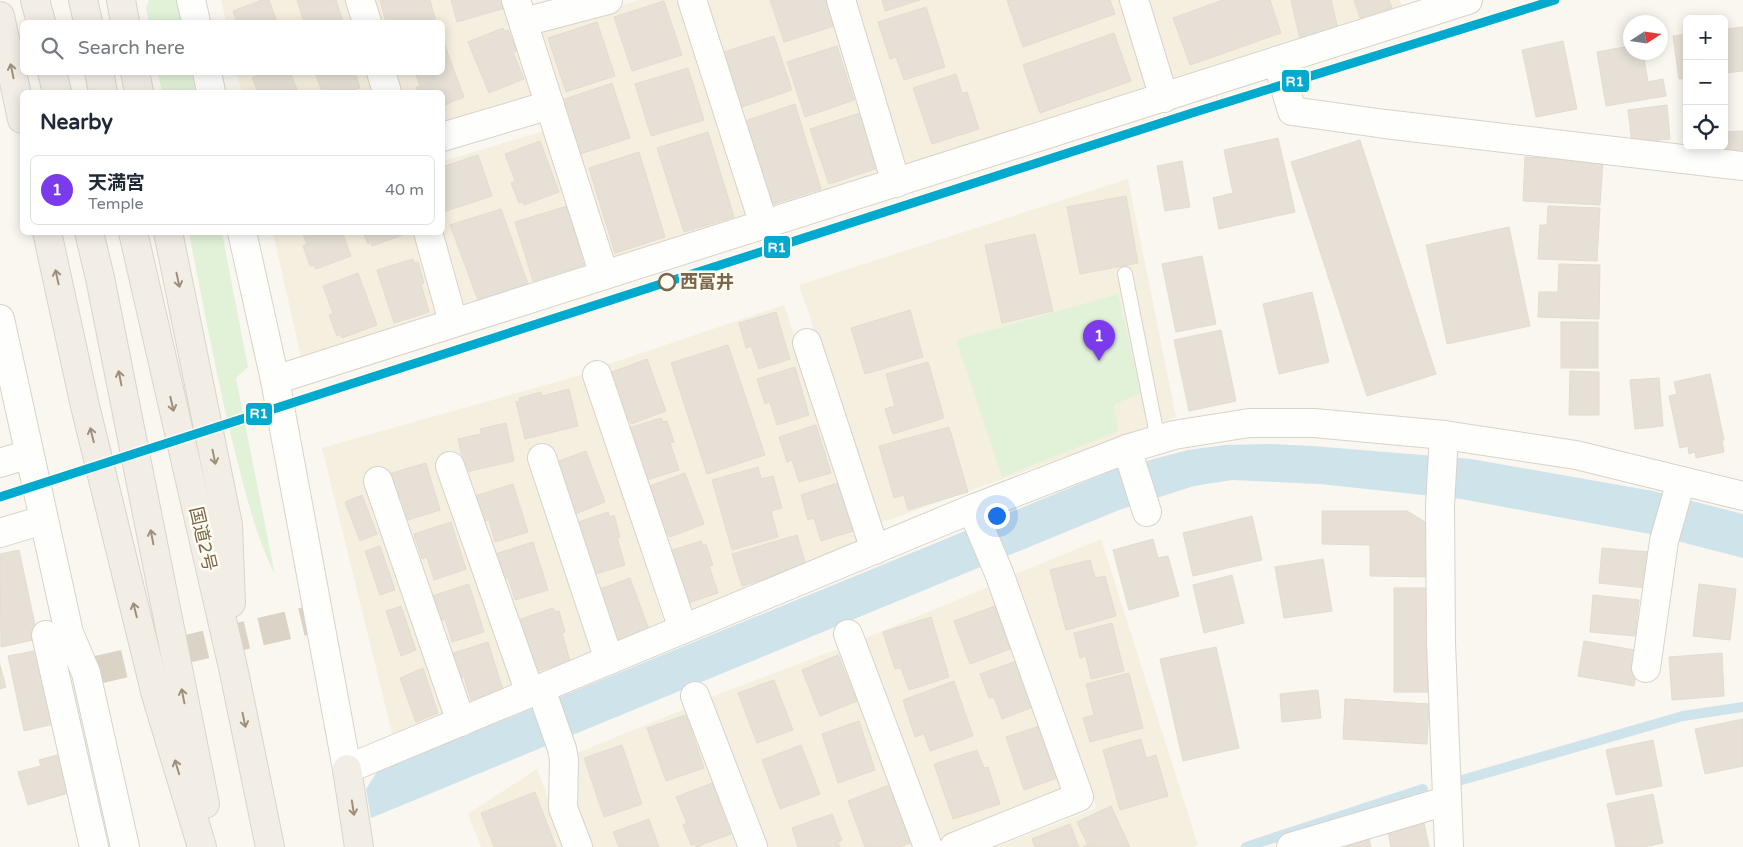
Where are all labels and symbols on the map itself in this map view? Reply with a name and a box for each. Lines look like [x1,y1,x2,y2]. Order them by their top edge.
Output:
north arrow [1623,15,1668,60]
one-way arrow [7,63,16,79]
line badge: R1 [1281,69,1310,93]
text: R1 [1286,73,1304,90]
line badge: R1 [763,235,791,259]
text: R1 [768,239,786,256]
one-way arrow [52,269,61,285]
place label: 西富井 [680,271,734,293]
one-way arrow [173,272,183,288]
marker: 西富井 [658,273,676,291]
pin: 1 [1083,320,1115,361]
one-way arrow [114,370,124,386]
one-way arrow [168,395,177,411]
line badge: R1 [245,402,273,426]
text: R1 [250,405,268,422]
one-way arrow [87,428,96,444]
one-way arrow [209,448,219,464]
your location [984,503,1010,529]
street label: 国道2号 [185,505,221,573]
one-way arrow [146,529,156,545]
one-way arrow [130,603,139,619]
one-way arrow [178,689,188,705]
one-way arrow [240,711,249,727]
one-way arrow [172,759,182,775]
one-way arrow [348,800,358,816]

